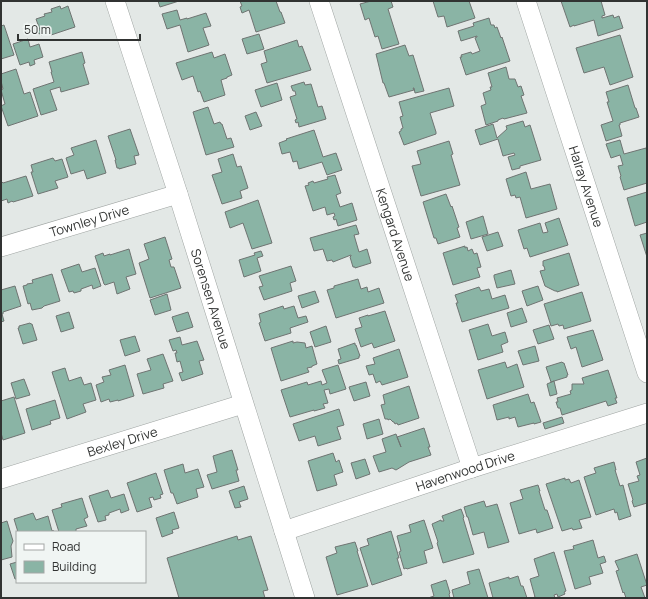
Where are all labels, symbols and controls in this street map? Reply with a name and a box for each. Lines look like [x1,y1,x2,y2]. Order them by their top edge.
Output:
scale bar [18,16,140,42]
text: 50 m [24,21,51,38]
street label: Halray Avenue [565,143,608,230]
street label: Kengard Avenue [372,186,419,284]
street label: Townley Drive [47,200,132,241]
street label: Sorensen Avenue [187,246,235,352]
street label: Bexley Drive [85,422,160,461]
street label: Havenwood Drive [413,446,517,495]
legend [16,531,146,583]
text: Road [52,538,80,555]
text: Building [52,558,96,575]

